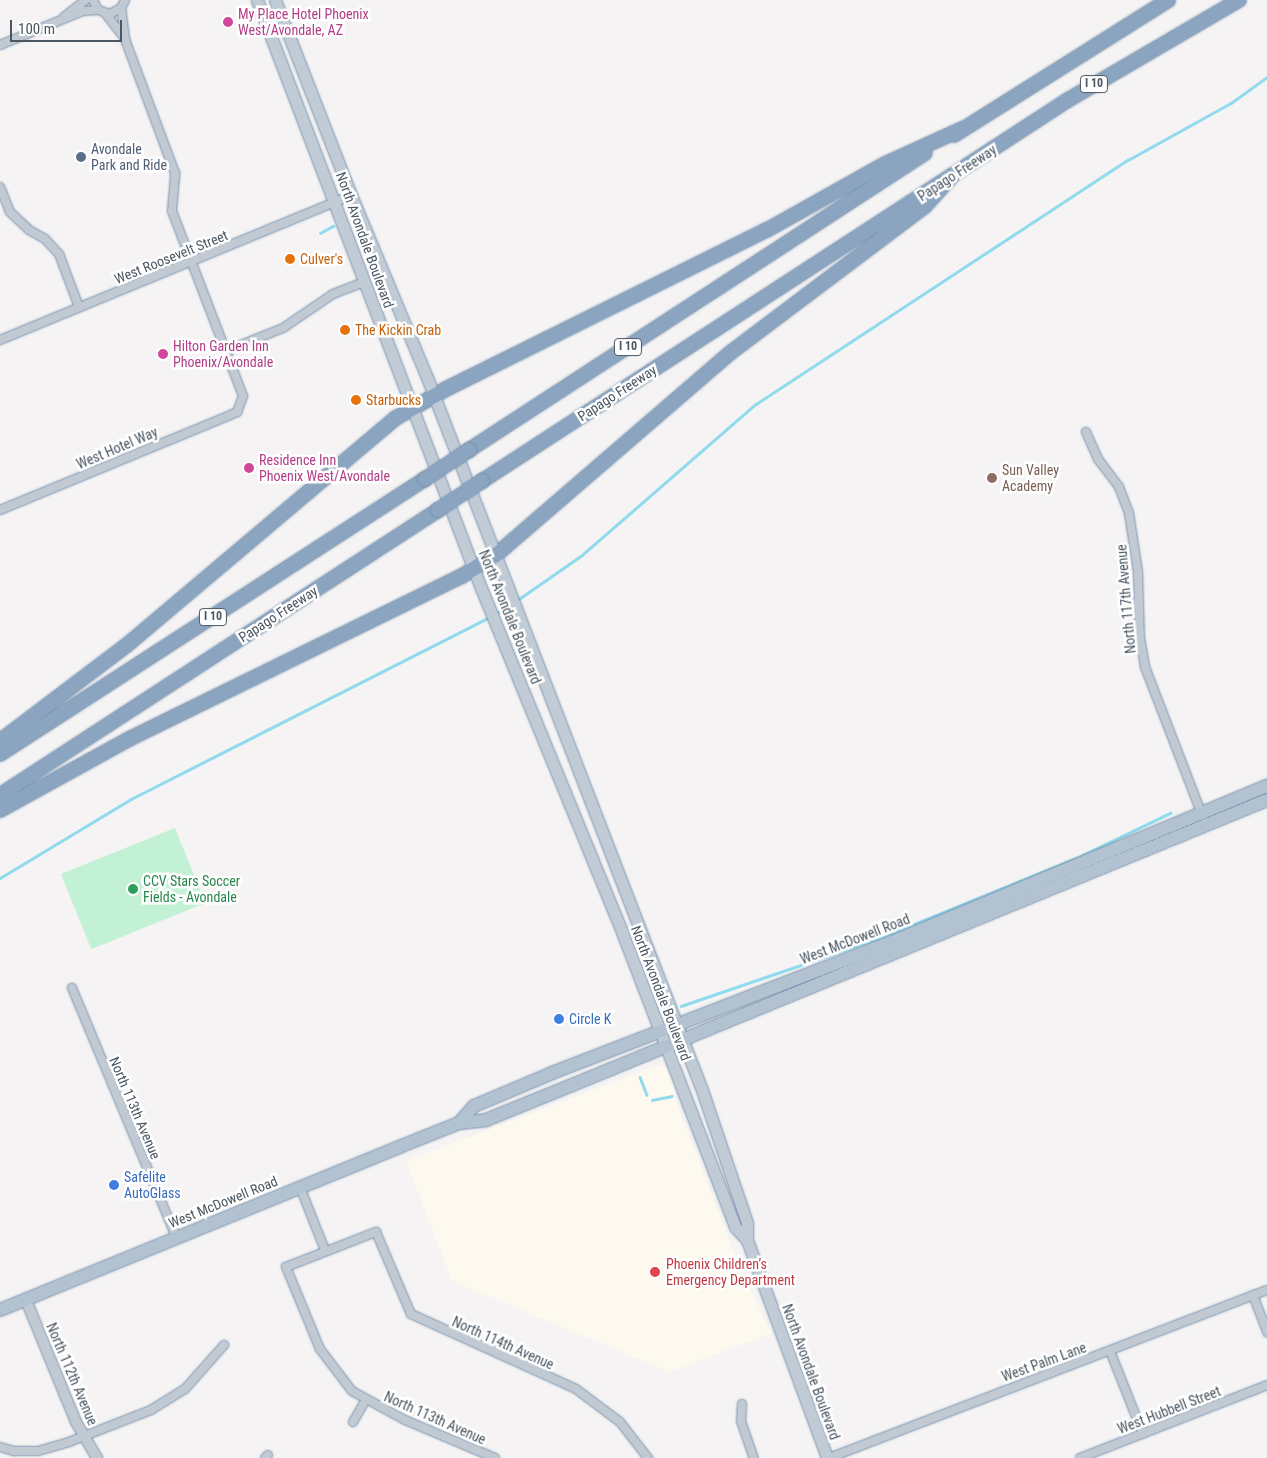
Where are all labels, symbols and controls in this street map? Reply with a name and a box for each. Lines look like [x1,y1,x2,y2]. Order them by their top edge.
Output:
place label: My Place Hotel Phoenix West/Avondale, AZ [238,6,369,38]
scale bar [12,10,125,42]
marker: My Place Hotel Phoenix West/Avondale, AZ [222,16,234,28]
text: 100 m [18,20,55,38]
road number: I 10 [1079,74,1109,94]
place label: Avondale Park and Ride [91,141,167,174]
street label: Papago Freeway [914,141,1000,205]
marker: Avondale Park and Ride [75,151,87,163]
street label: North Avondale Boulevard [333,170,397,310]
street label: West Roosevelt Street [112,227,230,287]
place label: Culver's [300,251,343,267]
marker: Culver's [284,253,296,265]
place label: The Kickin Crab [355,322,441,338]
marker: The Kickin Crab [339,324,351,336]
place label: Hilton Garden Inn Phoenix/Avondale [173,338,273,371]
road number: I 10 [613,338,643,357]
marker: Hilton Garden Inn Phoenix/Avondale [157,348,169,360]
street label: Papago Freeway [574,361,660,425]
place label: Starbucks [366,392,421,408]
marker: Starbucks [350,394,362,406]
street label: West Hotel Way [74,423,160,473]
place label: Residence Inn Phoenix West/Avondale [259,452,390,484]
marker: Residence Inn Phoenix West/Avondale [243,462,255,474]
place label: Sun Valley Academy [1002,462,1059,494]
marker: Sun Valley Academy [986,472,998,484]
street label: North 117th Avenue [1113,544,1139,654]
street label: North Avondale Boulevard [475,547,545,687]
street label: Papago Freeway [235,582,321,646]
road number: I 10 [198,608,228,626]
place label: CCV Stars Soccer Fields - Avondale [143,873,240,906]
marker: CCV Stars Soccer Fields - Avondale [127,883,139,895]
street label: West McDowell Road [798,910,912,968]
street label: North Avondale Boulevard [627,923,695,1063]
place label: Circle K [569,1011,611,1027]
marker: Circle K [553,1013,565,1025]
street label: North 113th Avenue [106,1054,164,1162]
place label: Safelite AutoGlass [124,1169,181,1202]
street label: West McDowell Road [166,1172,280,1232]
marker: Safelite AutoGlass [108,1179,120,1191]
place label: Phoenix Children’s Emergency Department [666,1256,795,1288]
marker: Phoenix Children’s Emergency Department [648,1265,662,1279]
street label: North Avondale Boulevard [779,1302,843,1442]
street label: North 114th Avenue [450,1313,556,1373]
street label: North 112th Avenue [43,1320,101,1428]
street label: West Palm Lane [999,1339,1089,1385]
street label: West Hubbell Street [1115,1383,1223,1437]
street label: North 113th Avenue [382,1388,488,1448]

